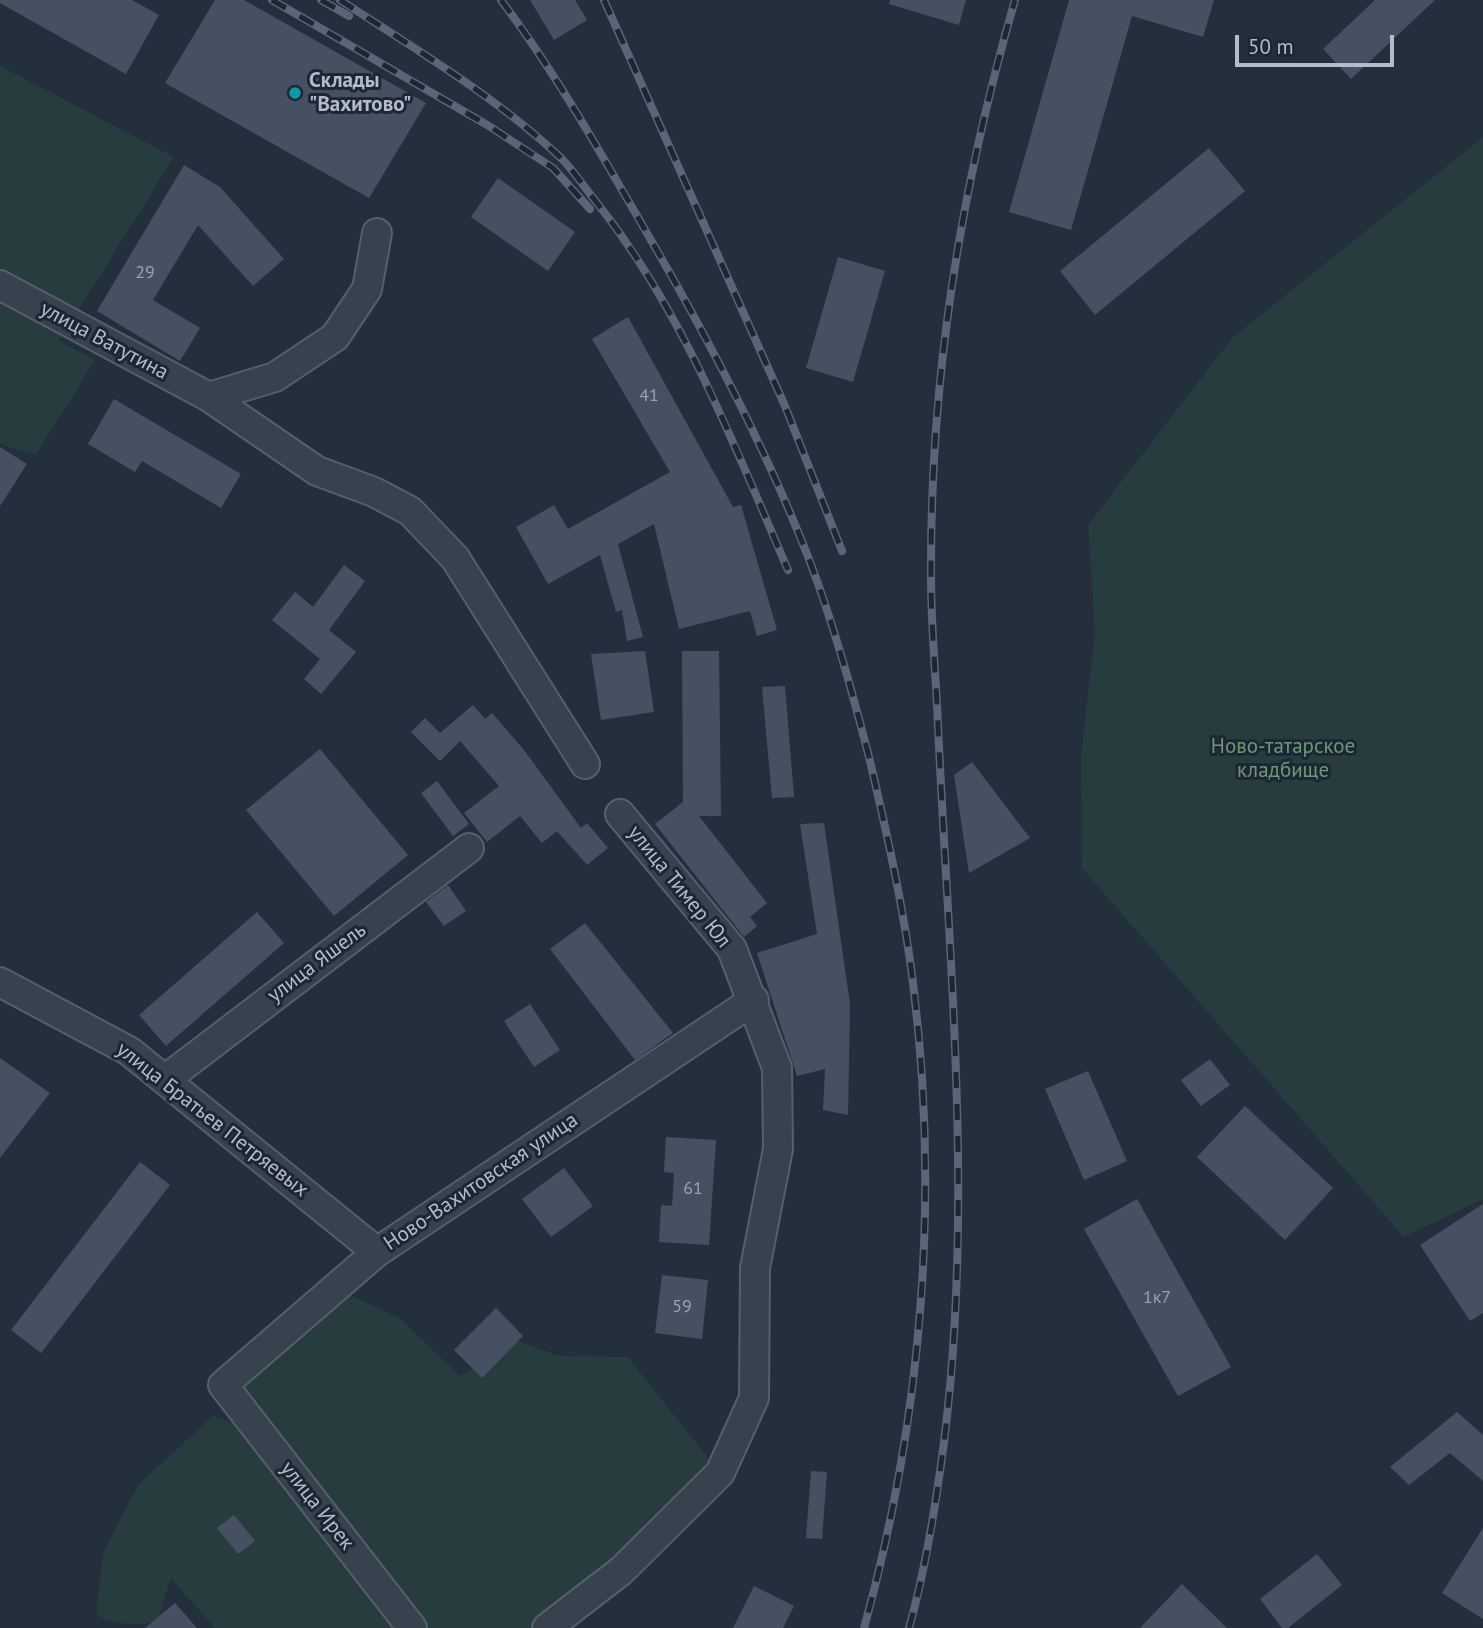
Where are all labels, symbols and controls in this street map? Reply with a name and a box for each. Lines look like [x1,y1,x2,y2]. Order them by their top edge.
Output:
scale bar [1238,21,1397,65]
text: 50 m [1248,33,1294,60]
place label: Склады "Вахитово" [309,68,411,118]
marker: Склады "Вахитово" [287,85,303,101]
house number: 29 [135,262,155,284]
street label: улица Ватутина [36,297,172,385]
house number: 41 [639,385,659,407]
park label: Ново-татарское кладбище [1211,734,1355,784]
street label: улица Тимер Юл [622,821,736,953]
street label: улица Яшель [263,918,371,1008]
street label: улица Братьев Петряевых [111,1037,313,1203]
street label: Ново-Вахитовская улица [379,1108,583,1256]
house number: 61 [683,1178,703,1200]
house number: 1к7 [1143,1287,1171,1309]
house number: 59 [672,1296,692,1318]
street label: улица Ирек [275,1457,359,1555]

